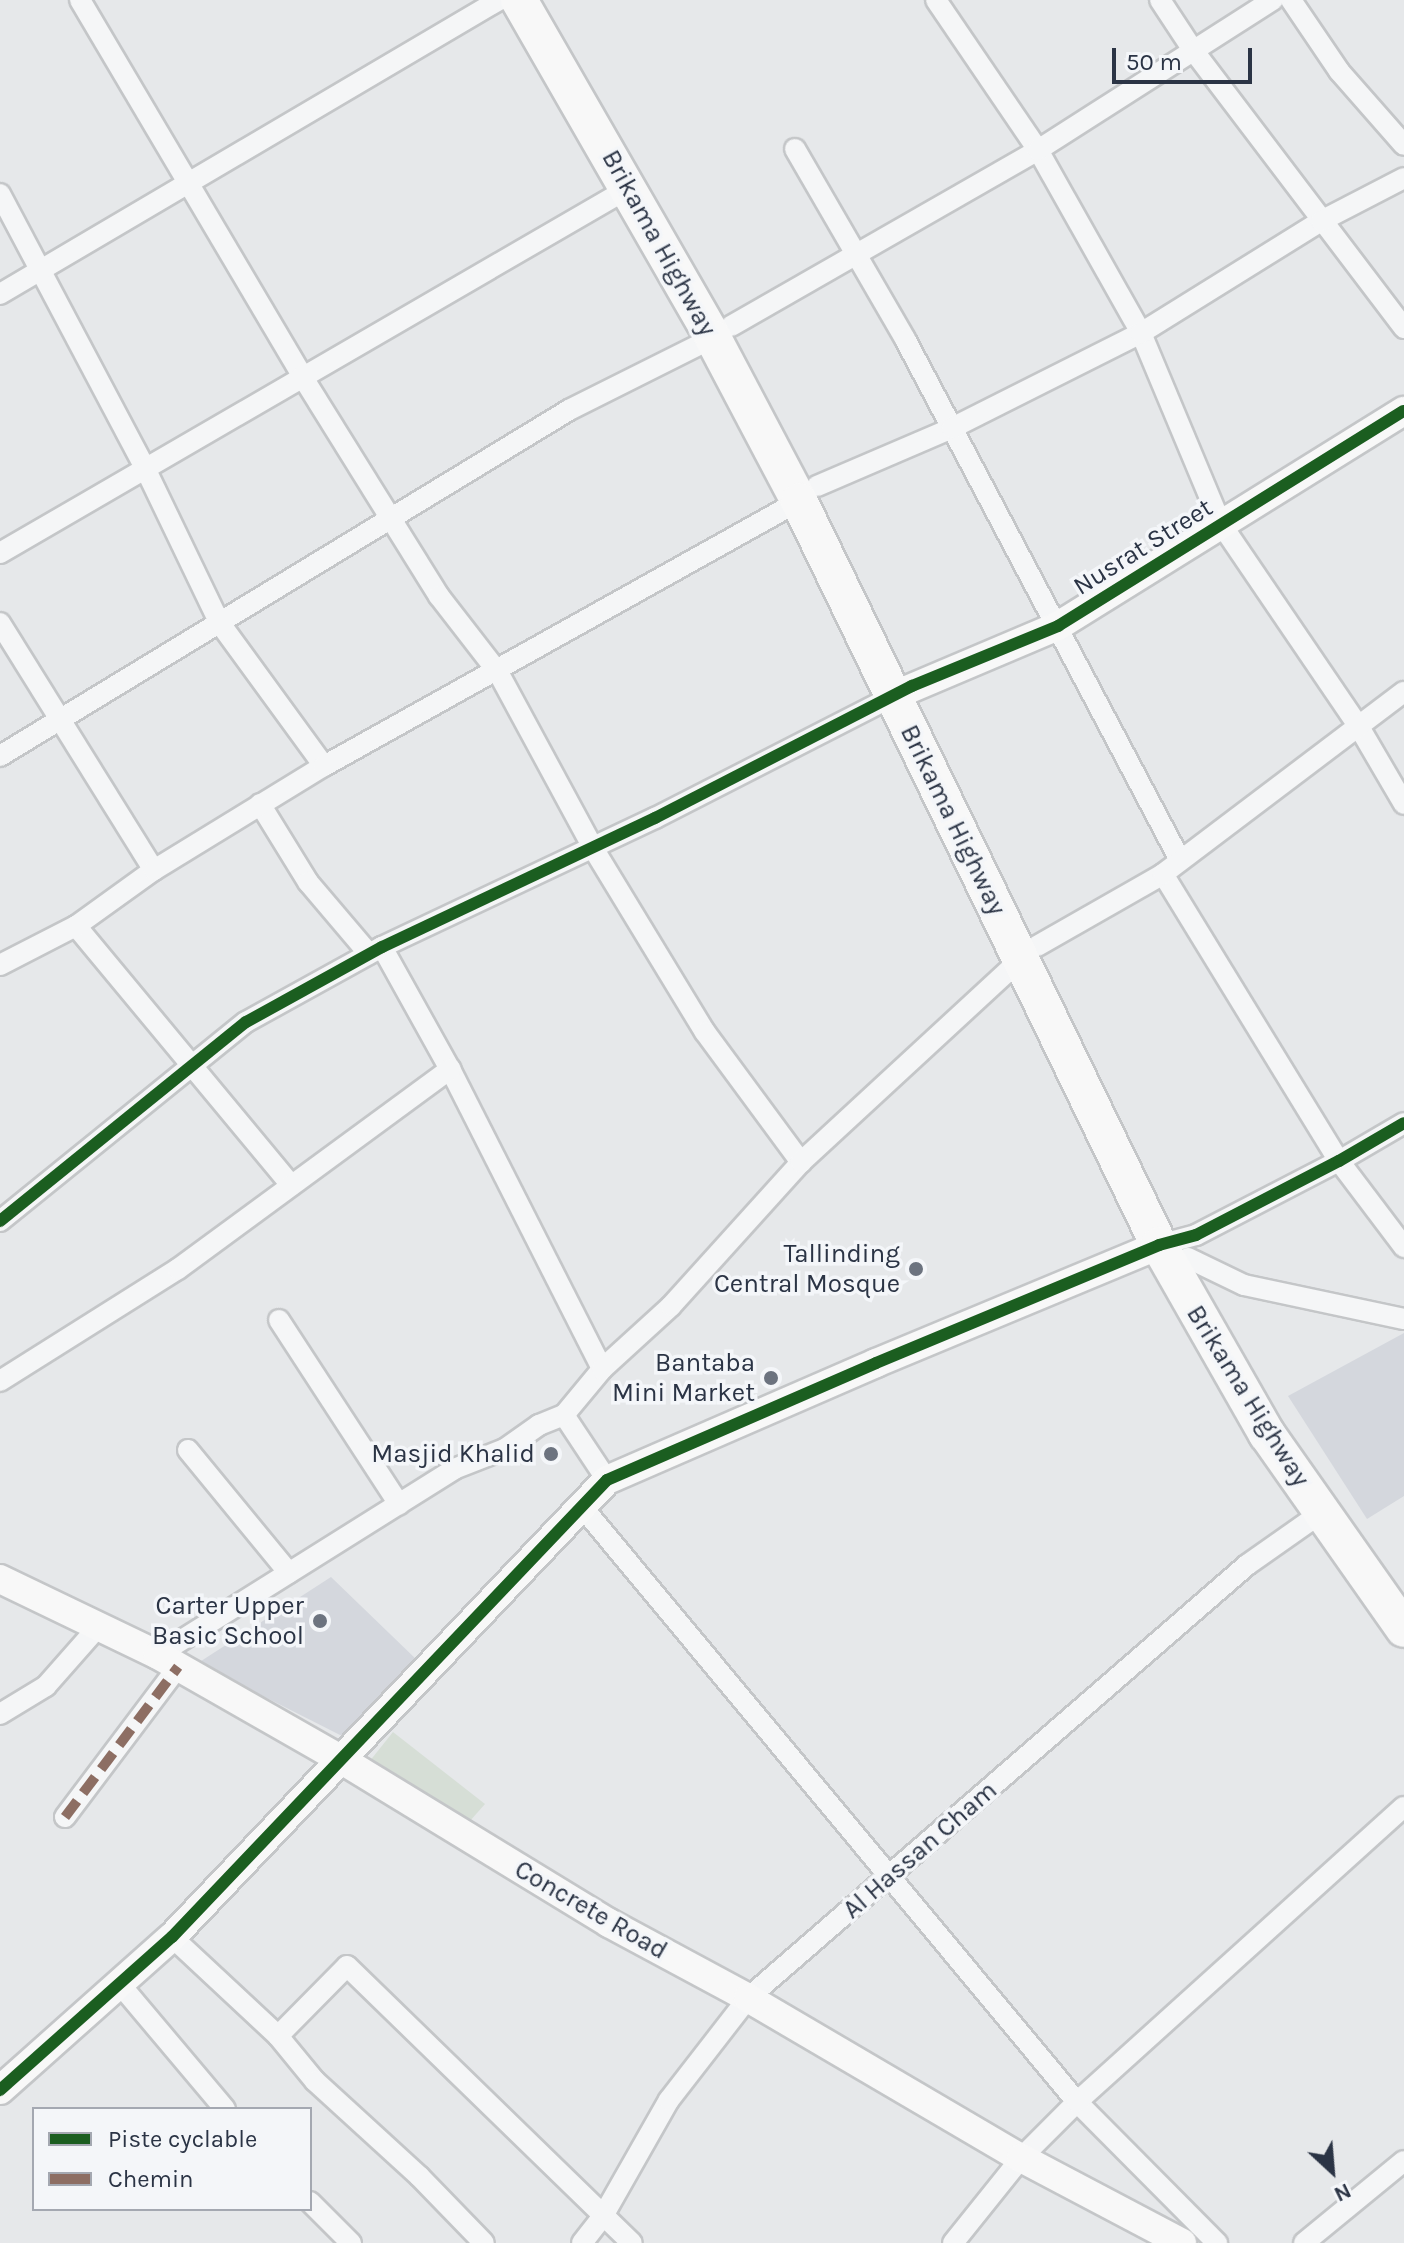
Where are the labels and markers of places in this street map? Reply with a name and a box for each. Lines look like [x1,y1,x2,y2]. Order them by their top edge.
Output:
place label: Tallinding Central Mosque [714,1238,900,1300]
marker: Tallinding Central Mosque [907,1260,925,1278]
place label: Bantaba Mini Market [612,1347,755,1408]
marker: Bantaba Mini Market [762,1369,780,1387]
place label: Masjid Khalid [371,1438,535,1470]
marker: Masjid Khalid [542,1445,560,1463]
place label: Carter Upper Basic School [152,1590,304,1652]
marker: Carter Upper Basic School [311,1612,329,1630]

